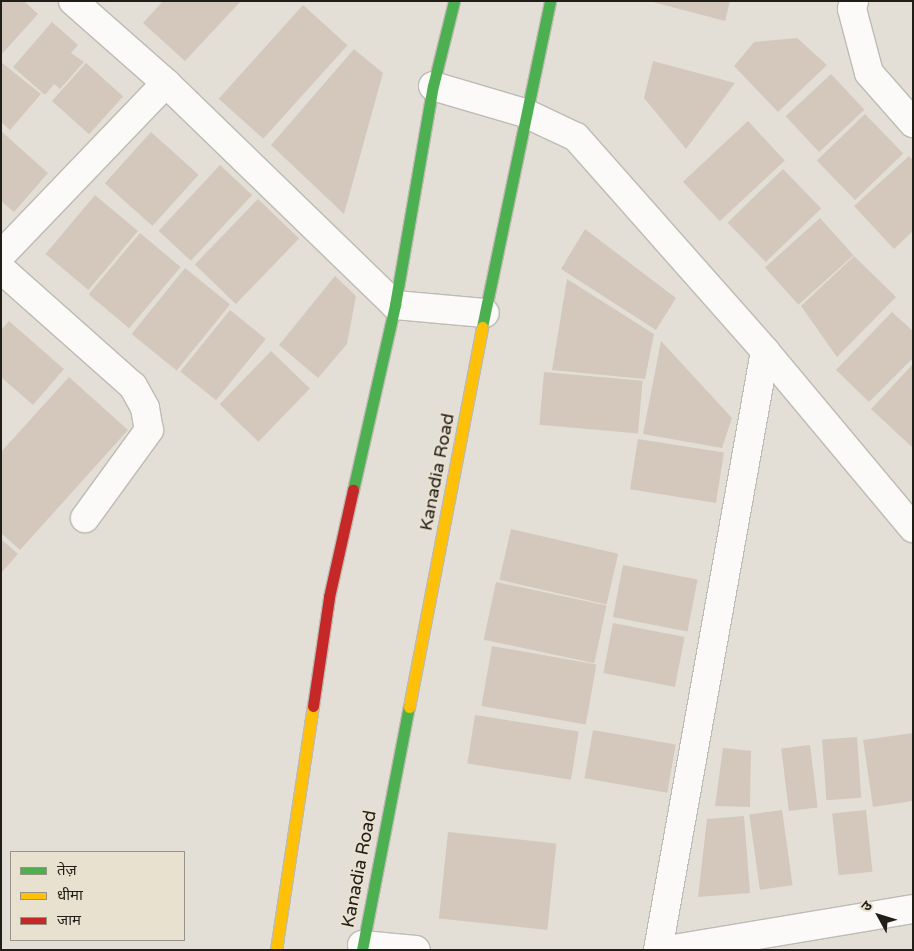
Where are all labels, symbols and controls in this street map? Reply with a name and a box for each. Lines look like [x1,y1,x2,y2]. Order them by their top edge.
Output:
street label: Kanadia Road [415,411,459,533]
street label: Kanadia Road [337,808,381,930]
legend [10,851,185,941]
text: तेज़ [57,861,77,879]
text: धीमा [57,886,83,904]
north arrow [854,891,904,941]
text: उ [858,898,876,915]
text: जाम [57,911,81,929]

